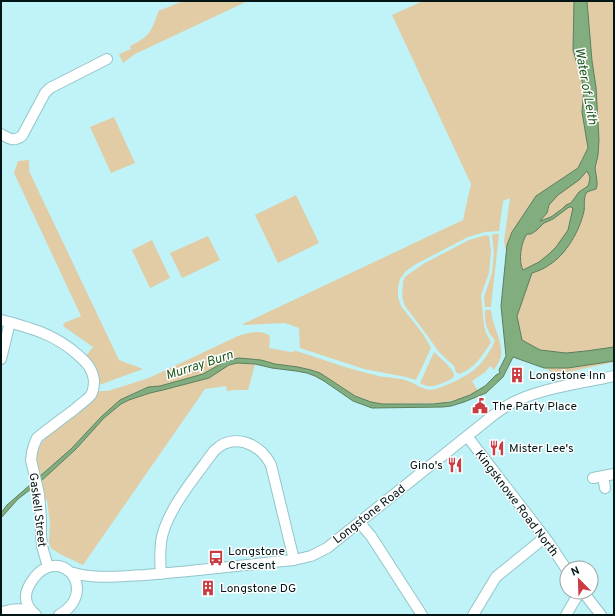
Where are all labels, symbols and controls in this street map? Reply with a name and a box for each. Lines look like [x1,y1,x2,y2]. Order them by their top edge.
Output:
water label: Water of Leith [570,47,600,126]
water label: Murray Burn [164,347,235,384]
building icon: Longstone Inn [508,366,526,384]
place label: Longstone Inn [529,368,606,384]
public building icon: The Party Place [471,397,489,415]
place label: The Party Place [492,399,577,415]
restaurant icon: Mister Lee's [488,439,506,457]
place label: Mister Lee's [509,441,574,457]
street label: Kingsknowe Road North [471,447,562,560]
restaurant icon: Gino's [446,456,464,474]
place label: Gino's [410,458,443,474]
street label: Gaskell Street [25,472,50,548]
street label: Longstone Road [330,482,409,548]
place label: Longstone Crescent [228,544,285,574]
bus stop icon: Longstone Crescent [207,549,225,567]
north arrow [559,560,599,600]
text: N [569,564,582,580]
building icon: Longstone DG [199,579,217,597]
place label: Longstone DG [220,581,296,597]

